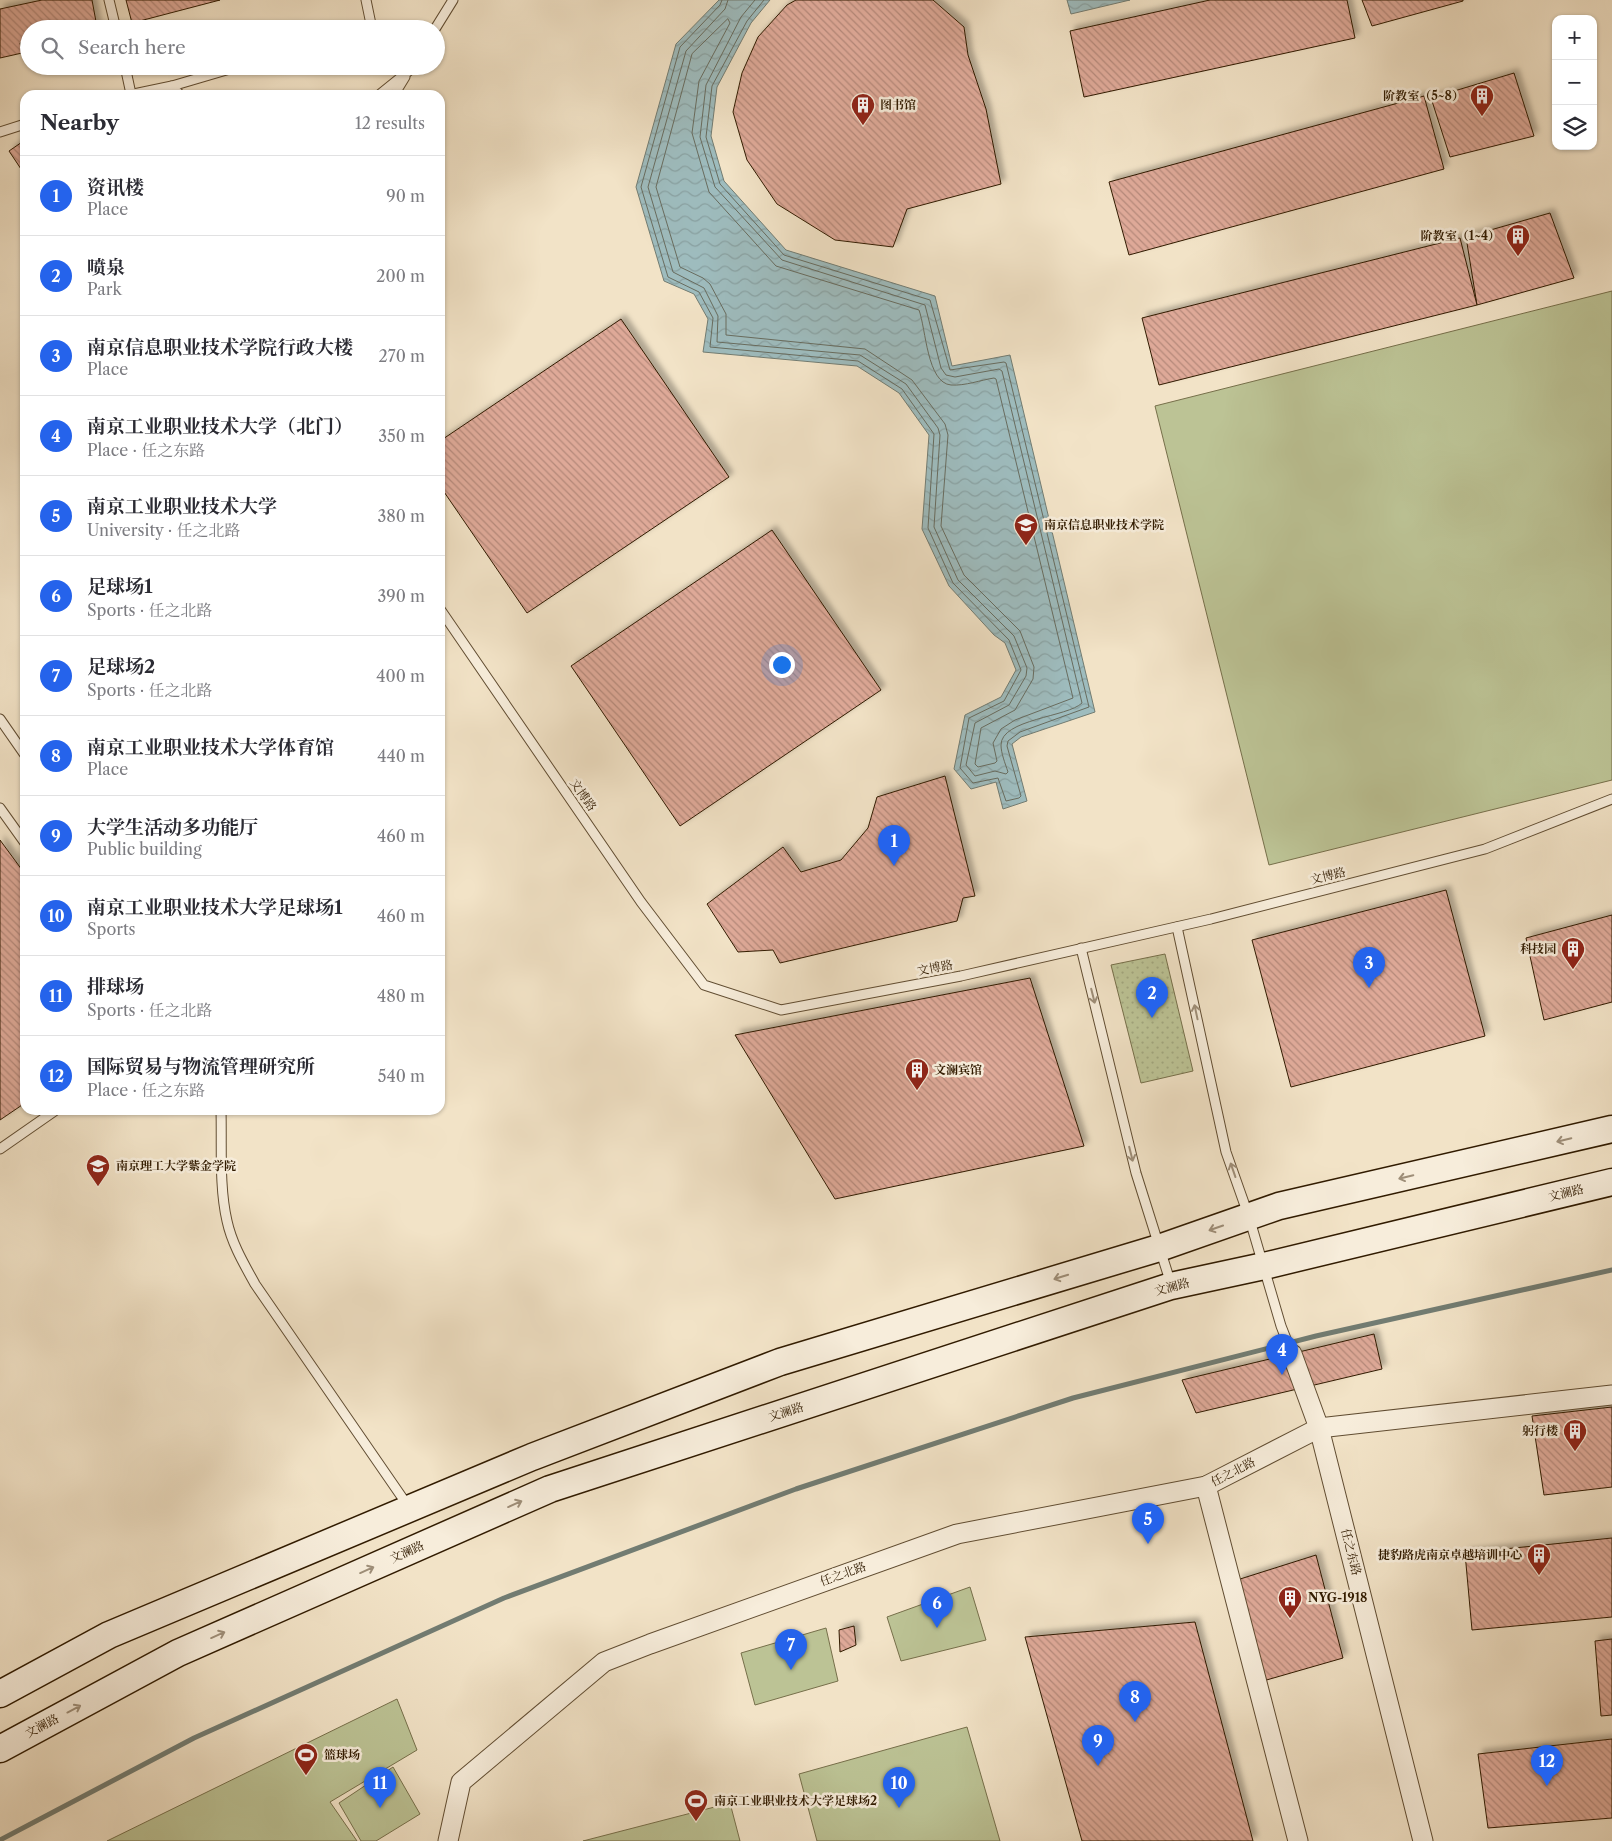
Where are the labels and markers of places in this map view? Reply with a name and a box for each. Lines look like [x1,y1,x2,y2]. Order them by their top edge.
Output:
building icon: 阶教室（5~8） [1469,83,1495,117]
place label: 阶教室（5~8） [1383,88,1464,103]
building icon: 图书馆 [850,92,876,126]
place label: 图书馆 [880,97,916,112]
building icon: 阶教室（1~4） [1505,223,1531,257]
place label: 阶教室（1~4） [1421,228,1500,243]
school or university icon: 南京信息职业技术学院 [1013,512,1039,546]
place label: 南京信息职业技术学院 [1044,517,1164,532]
pin: 1 [878,825,910,866]
building icon: 科技园 [1560,936,1586,970]
place label: 科技园 [1520,941,1556,956]
pin: 3 [1353,947,1385,988]
pin: 2 [1136,977,1168,1018]
building icon: 文澜宾馆 [904,1057,930,1091]
place label: 文澜宾馆 [934,1062,982,1077]
school or university icon: 南京理工大学紫金学院 [85,1153,111,1187]
place label: 南京理工大学紫金学院 [116,1158,236,1173]
pin: 4 [1266,1334,1298,1375]
building icon: 躬行楼 [1562,1418,1588,1452]
place label: 躬行楼 [1522,1423,1558,1438]
pin: 5 [1132,1503,1164,1544]
building icon: 捷豹路虎南京卓越培训中心 [1526,1542,1552,1576]
place label: 捷豹路虎南京卓越培训中心 [1378,1547,1522,1562]
building icon: NYG-1918 [1277,1585,1303,1619]
pin: 6 [921,1587,953,1628]
place label: NYG-1918 [1308,1590,1367,1605]
pin: 7 [775,1629,807,1670]
pin: 8 [1119,1681,1151,1722]
pin: 9 [1082,1725,1114,1766]
sports icon: 篮球场 [293,1742,319,1776]
pin: 12 [1531,1745,1563,1786]
place label: 篮球场 [324,1747,360,1762]
pin: 11 [364,1767,396,1808]
pin: 10 [883,1767,915,1808]
sports icon: 南京工业职业技术大学足球场2 [683,1788,709,1822]
place label: 南京工业职业技术大学足球场2 [714,1793,877,1808]

